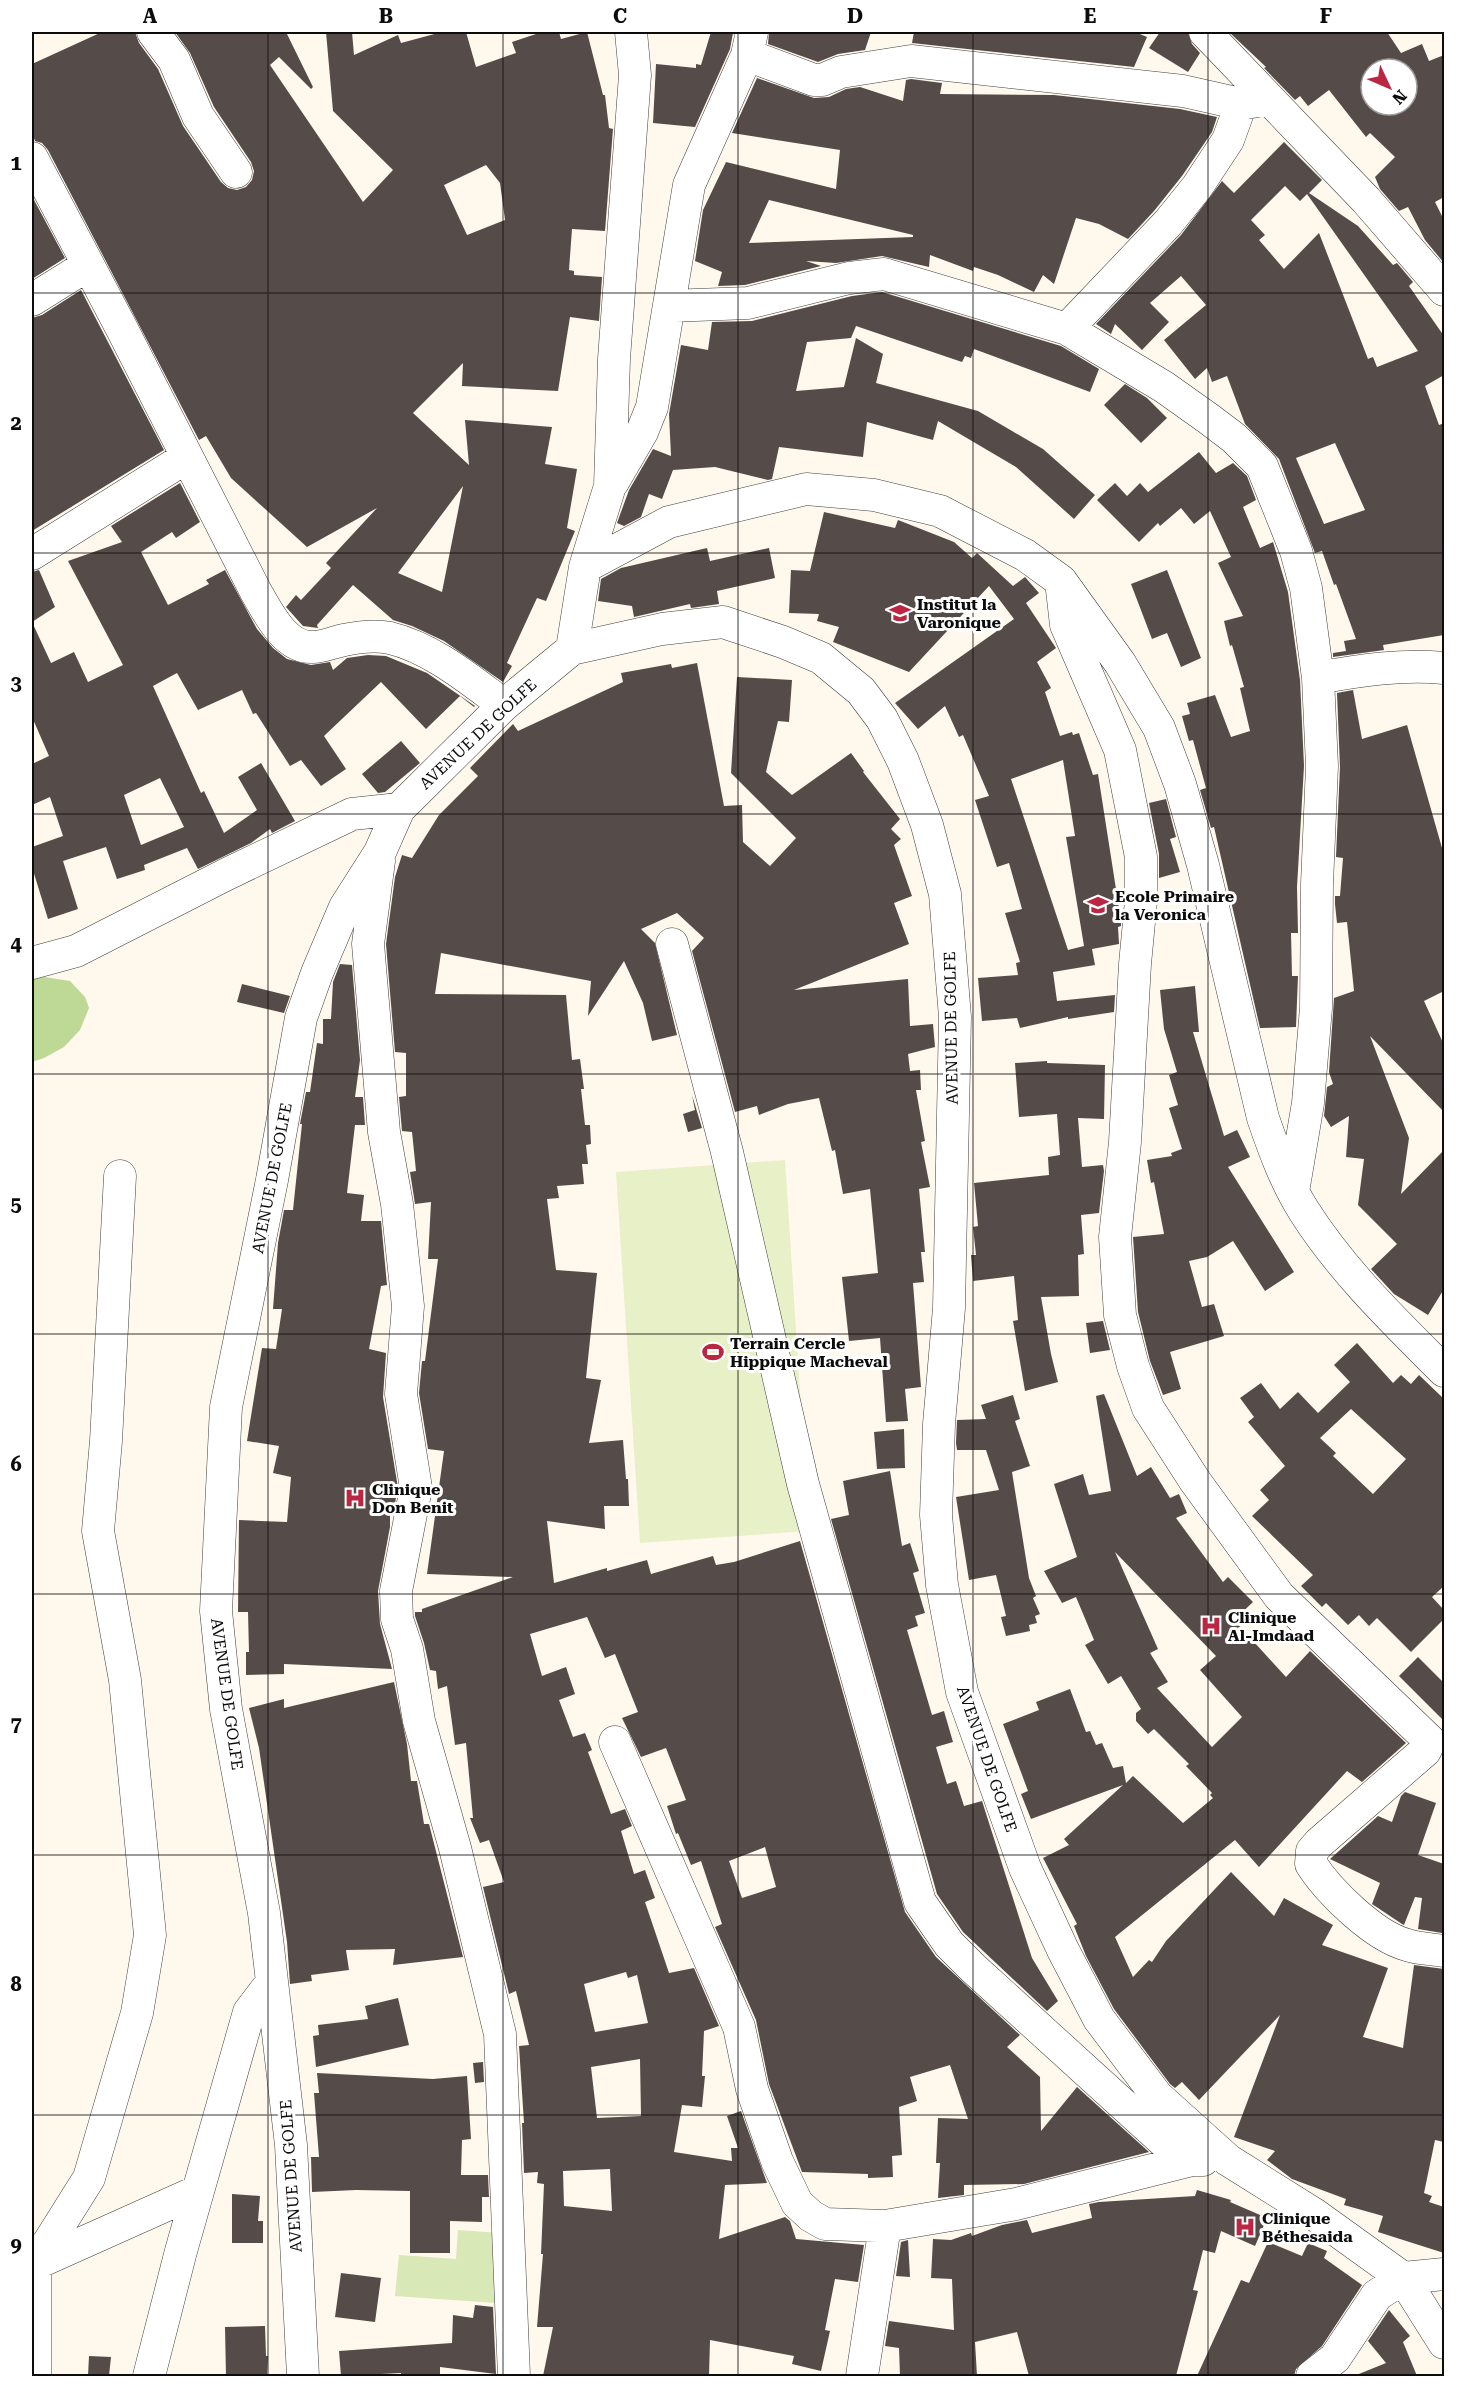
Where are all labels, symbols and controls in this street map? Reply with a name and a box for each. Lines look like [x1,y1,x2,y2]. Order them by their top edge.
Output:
text: A [143,4,158,28]
text: B [379,4,393,28]
text: C [613,4,627,28]
text: D [847,4,863,28]
text: E [1084,4,1097,28]
text: F [1320,4,1332,28]
north arrow [1359,57,1419,117]
text: N [1388,86,1411,108]
text: 1 [10,151,22,175]
text: 2 [10,411,22,435]
place label: Institut la Varonique [917,595,1001,632]
school or university icon: Institut la Varonique [888,601,912,625]
text: 3 [10,671,22,695]
street label: AVENUE DE GOLFE [415,675,541,793]
place label: Ecole Primaire la Veronica [1115,887,1234,924]
school or university icon: Ecole Primaire la Veronica [1086,893,1110,917]
text: 4 [10,932,22,956]
street label: AVENUE DE GOLFE [940,951,962,1105]
street label: AVENUE DE GOLFE [248,1101,296,1255]
text: 5 [10,1192,22,1216]
place label: Terrain Cercle Hippique Macheval [730,1334,888,1371]
sports icon: Terrain Cercle Hippique Macheval [701,1340,725,1364]
text: 6 [10,1452,22,1476]
place label: Clinique Don Benit [372,1480,454,1517]
hospital icon: Clinique Don Benit [343,1486,367,1510]
place label: Clinique Al-Imdaad [1228,1608,1314,1645]
hospital icon: Clinique Al-Imdaad [1199,1614,1223,1638]
street label: AVENUE DE GOLFE [207,1617,247,1771]
street label: AVENUE DE GOLFE [953,1683,1021,1835]
text: 7 [10,1712,22,1736]
text: 8 [10,1972,22,1996]
street label: AVENUE DE GOLFE [276,2099,306,2253]
place label: Clinique Béthesaida [1262,2209,1353,2246]
hospital icon: Clinique Béthesaida [1233,2215,1257,2239]
text: 9 [10,2233,22,2257]

